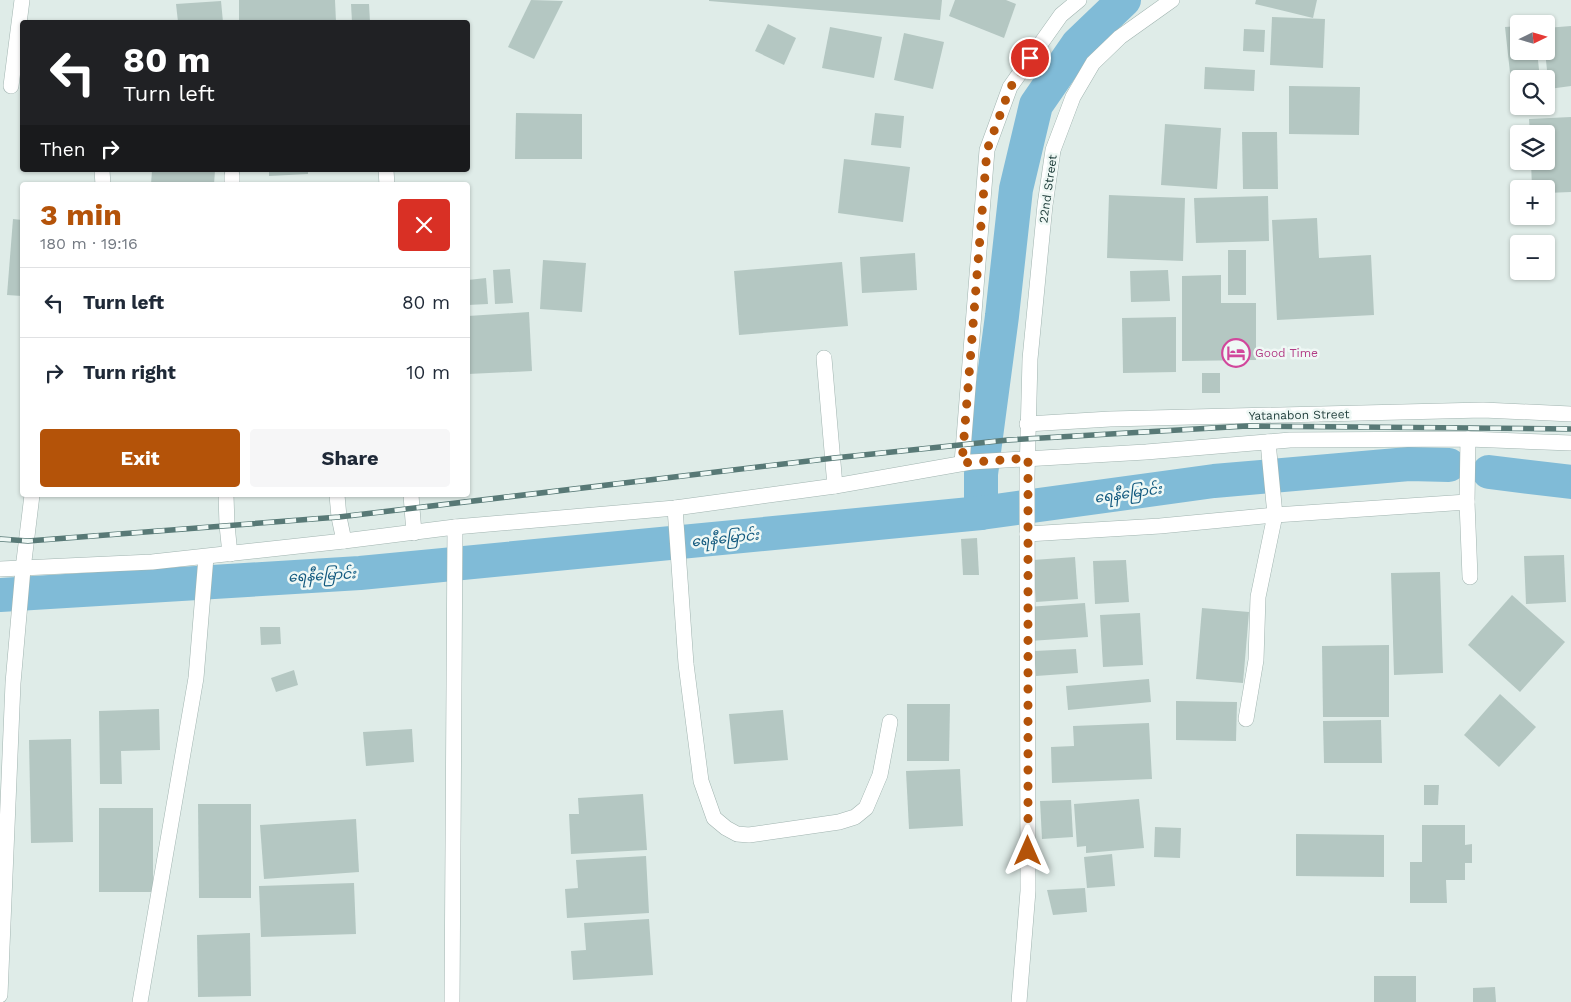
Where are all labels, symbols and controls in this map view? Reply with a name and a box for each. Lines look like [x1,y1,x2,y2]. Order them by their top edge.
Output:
north arrow [1510,15,1555,60]
map controls [1510,15,1555,280]
pin [1009,37,1051,79]
text: 80 m [123,39,210,81]
icon: left [40,40,105,105]
icon: arrive [1016,44,1044,72]
button: search [1510,70,1555,115]
text: Turn left [123,81,215,106]
button: layers [1510,125,1555,170]
icon: right [96,135,124,163]
text: Then [40,138,86,161]
street label: 22nd Street [1036,154,1060,224]
button: + [1510,180,1555,225]
text: 3 min [40,197,122,232]
button: close [398,199,450,251]
text: 180 m · 19:16 [40,234,138,253]
button: − [1510,235,1555,280]
icon: left [40,289,68,317]
text: Turn left [83,291,164,314]
text: 80 m [402,291,450,314]
hotel icon: Good Time [1221,338,1251,368]
place label: Good Time [1255,346,1318,360]
icon: right [40,359,68,387]
text: Turn right [83,361,176,384]
text: 10 m [406,361,450,384]
street label: Yatanabon Street [1248,407,1350,423]
button: Exit [40,429,240,487]
button: Share [250,429,450,487]
water label: ရေနီမြောင်း [1093,478,1164,510]
water label: ရေနီမြောင်း [690,524,761,553]
water label: ရေနီမြောင်း [288,563,358,589]
position arrow [1001,824,1053,876]

